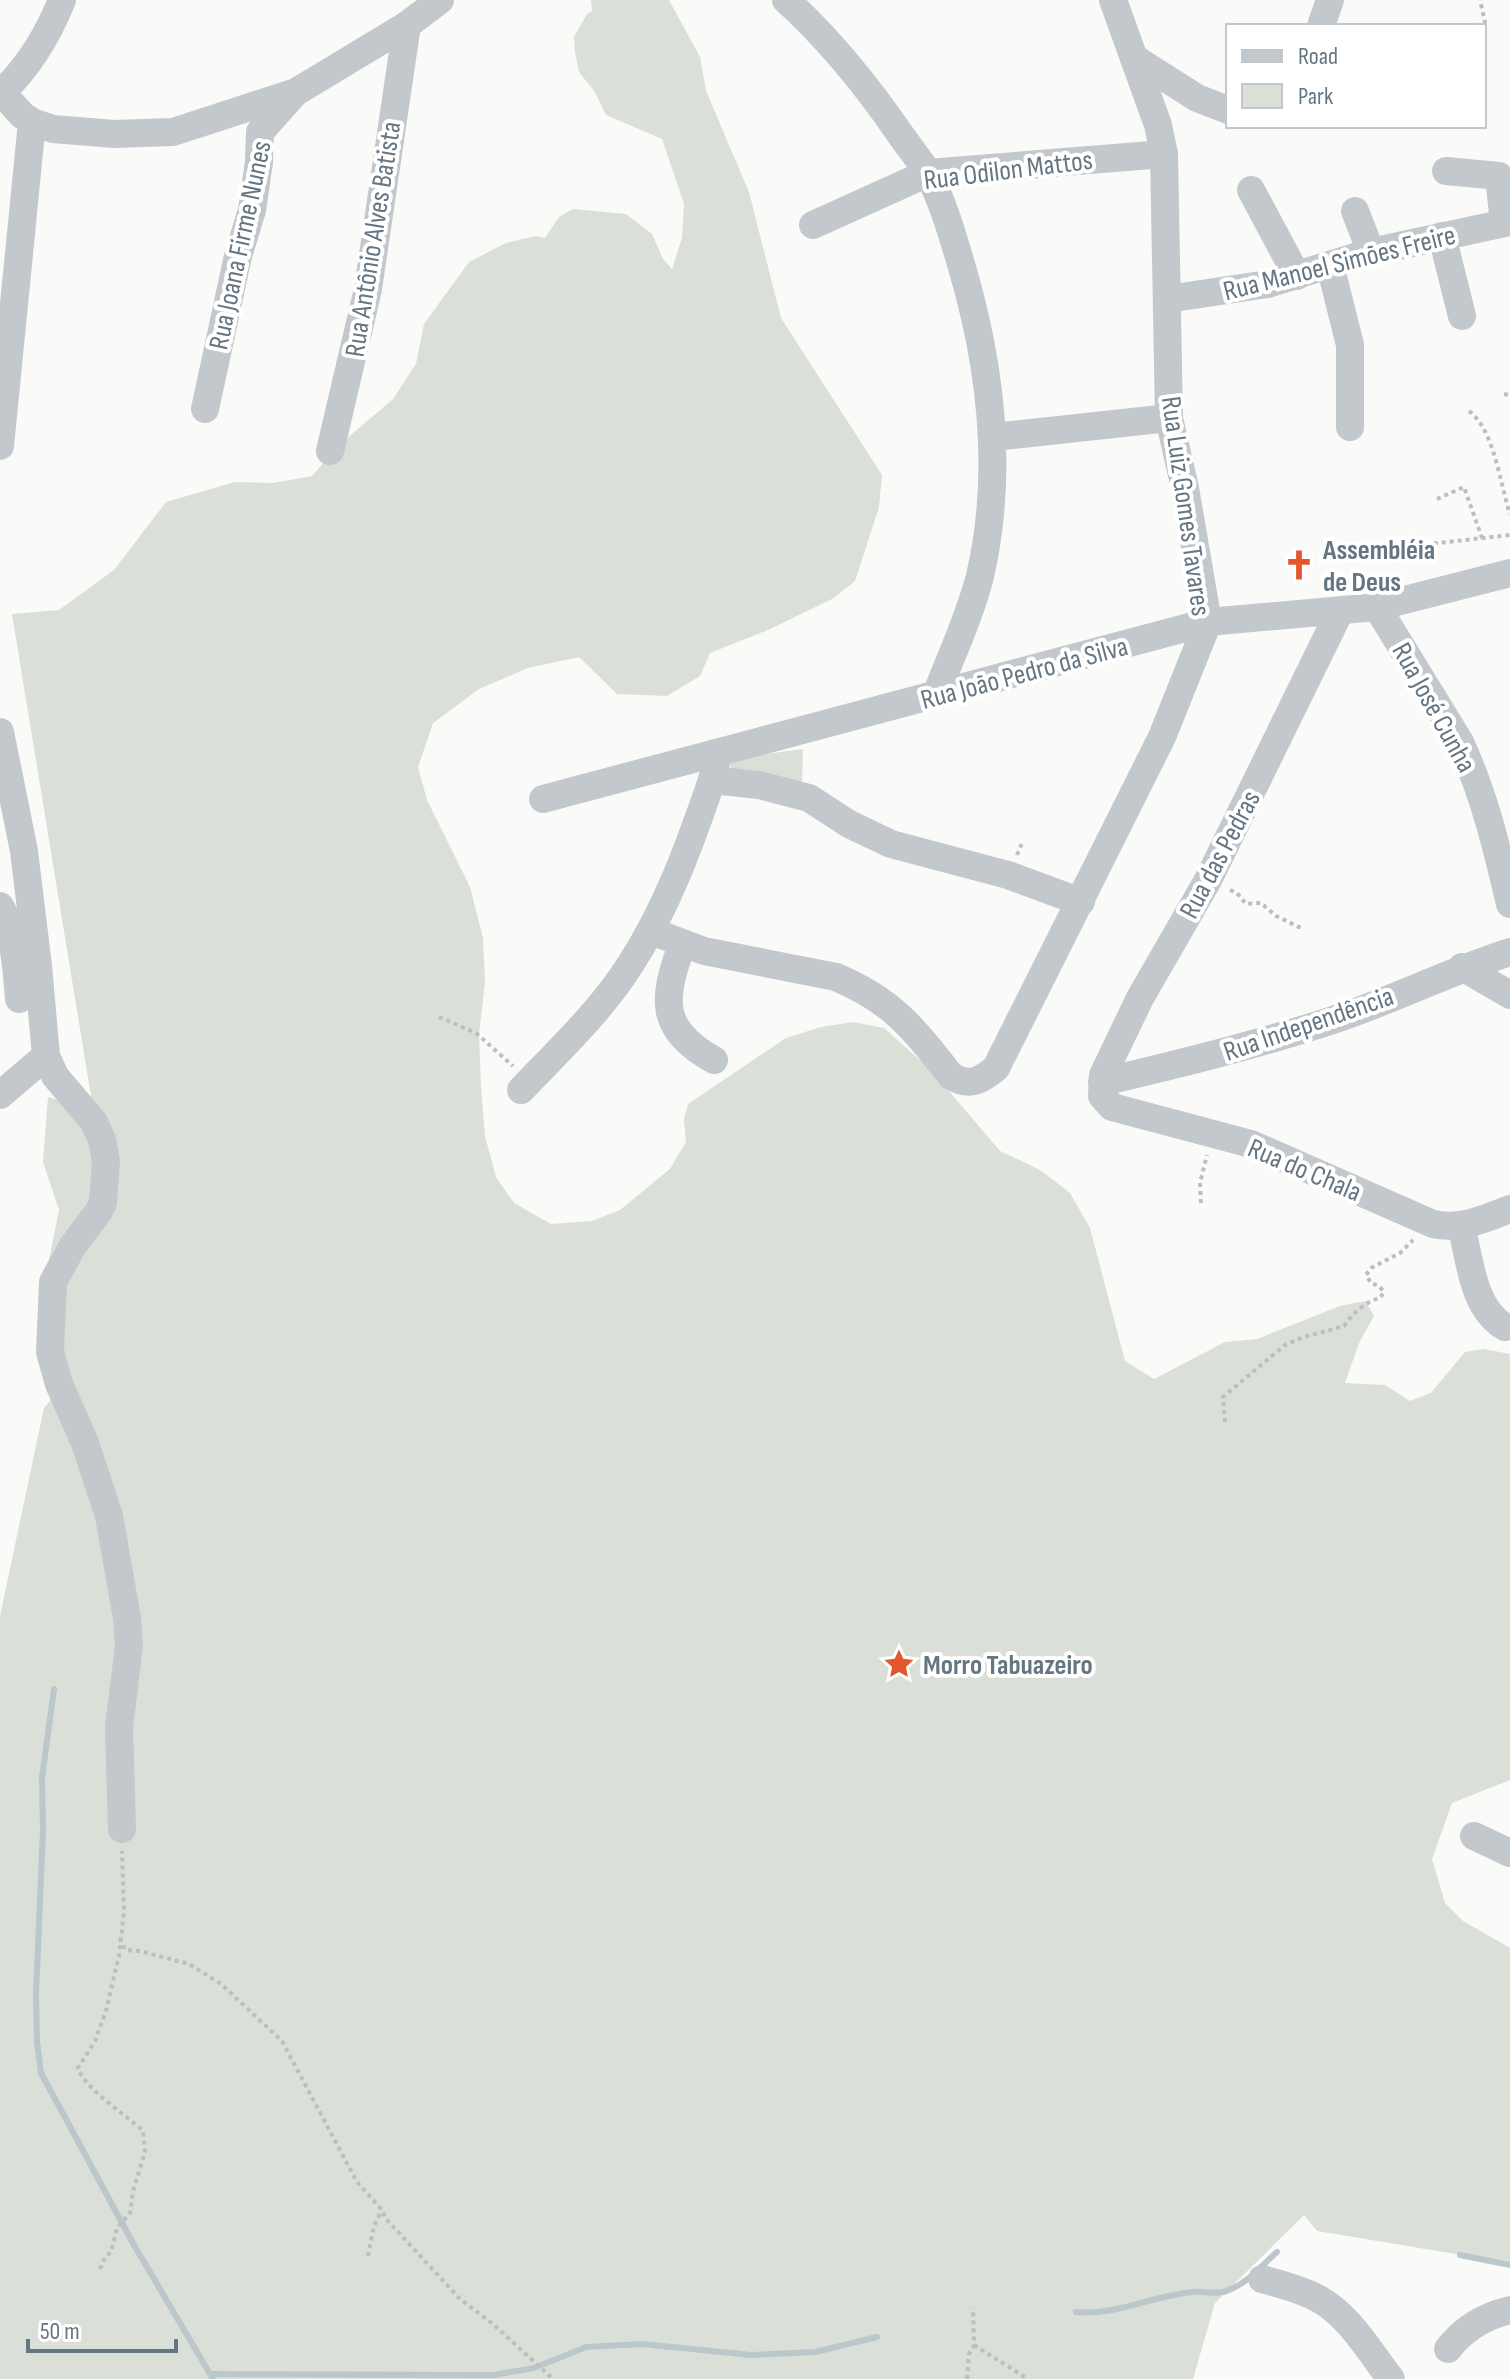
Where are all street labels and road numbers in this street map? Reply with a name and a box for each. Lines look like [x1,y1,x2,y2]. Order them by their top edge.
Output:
street label: Rua Antônio Alves Batista [339,119,408,359]
street label: Rua Joana Firme Nunes [202,138,279,353]
street label: Rua Odilon Mattos [922,144,1094,197]
street label: Rua Manoel Simões Freire [1220,219,1459,308]
street label: Rua Luiz Gomes Tavares [1154,394,1217,618]
street label: Rua João Pedro da Silva [917,630,1132,717]
street label: Rua José Cunha [1385,637,1483,778]
street label: Rua das Pedras [1173,785,1268,924]
street label: Rua Independência [1219,980,1398,1069]
street label: Rua do Chala [1243,1132,1366,1209]

